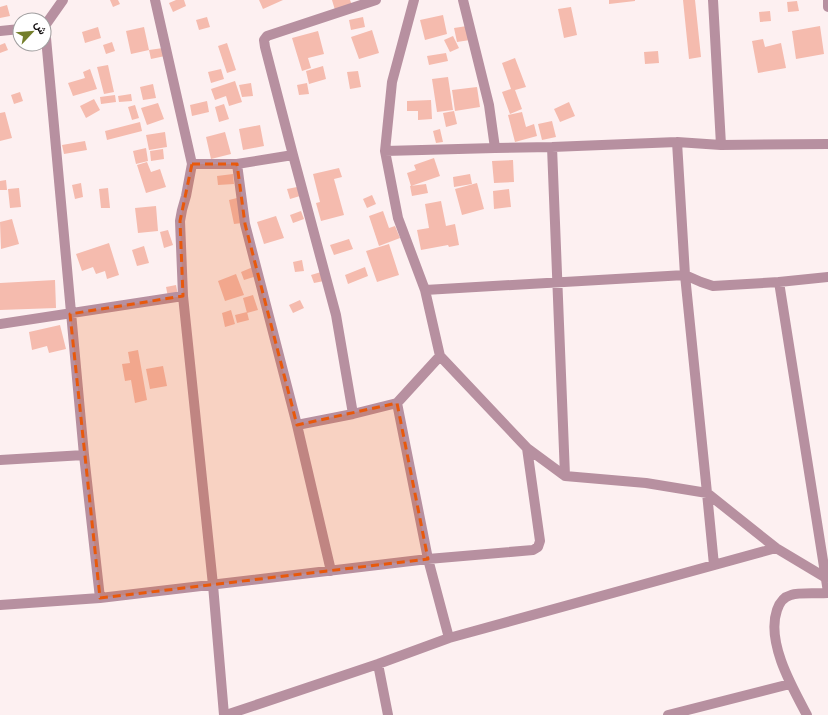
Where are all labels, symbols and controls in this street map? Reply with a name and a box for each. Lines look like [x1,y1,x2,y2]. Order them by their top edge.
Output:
north arrow [12,12,52,52]
text: ش [32,19,49,37]

